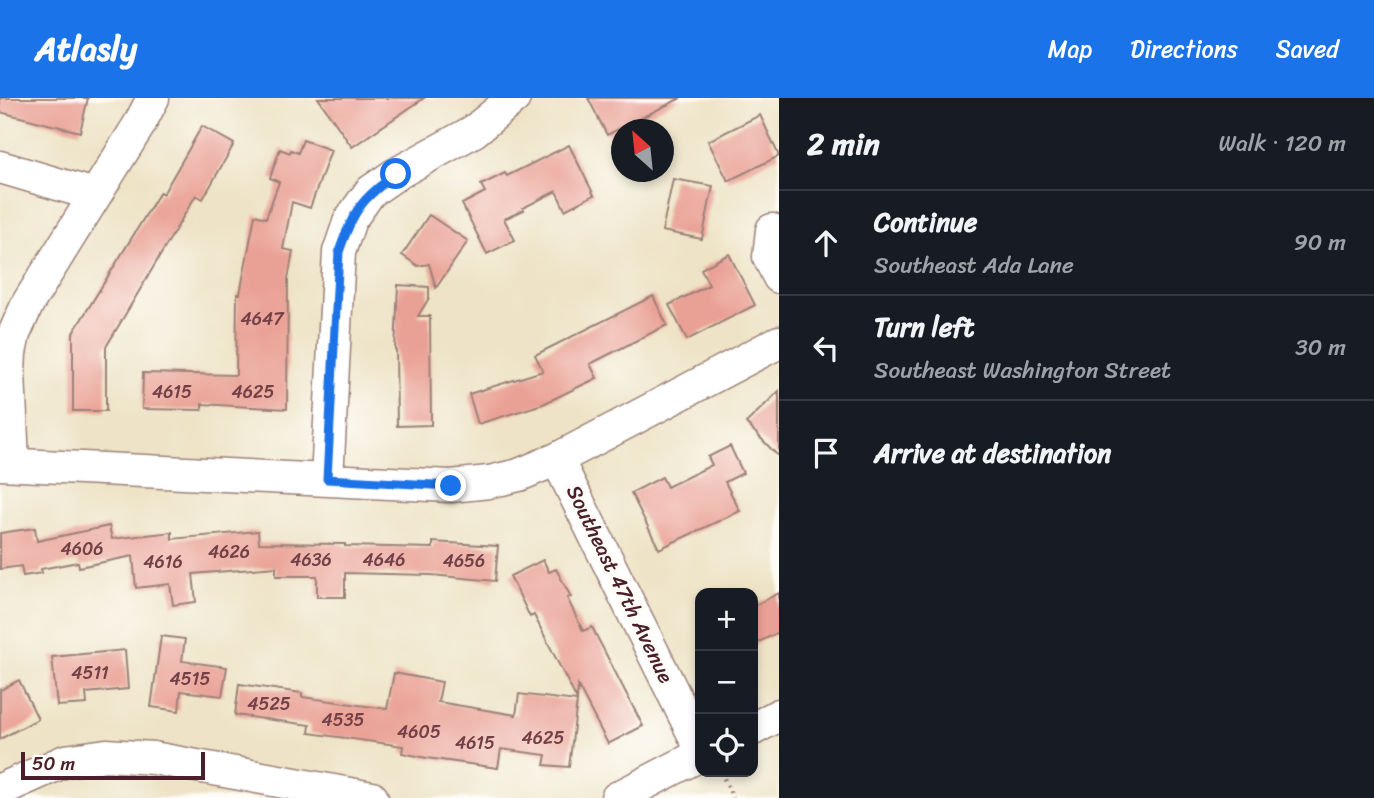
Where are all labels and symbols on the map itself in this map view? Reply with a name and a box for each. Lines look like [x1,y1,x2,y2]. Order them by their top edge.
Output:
north arrow [611,119,674,182]
route start [380,158,411,189]
house number: 4647 [240,303,285,335]
house number: 4615 [152,376,192,408]
house number: 4625 [232,376,274,408]
route end [435,470,466,501]
street label: Southeast 47th Avenue [555,478,685,690]
house number: 4606 [60,533,104,565]
house number: 4626 [208,536,250,568]
house number: 4636 [290,544,332,576]
house number: 4646 [363,544,405,576]
house number: 4656 [443,545,485,577]
house number: 4616 [143,546,183,578]
house number: 4511 [71,657,109,689]
house number: 4515 [170,663,210,695]
house number: 4525 [247,688,291,720]
house number: 4535 [321,704,365,736]
house number: 4605 [397,716,441,748]
house number: 4625 [522,722,564,754]
house number: 4615 [455,727,495,759]
scale bar [21,749,205,781]

